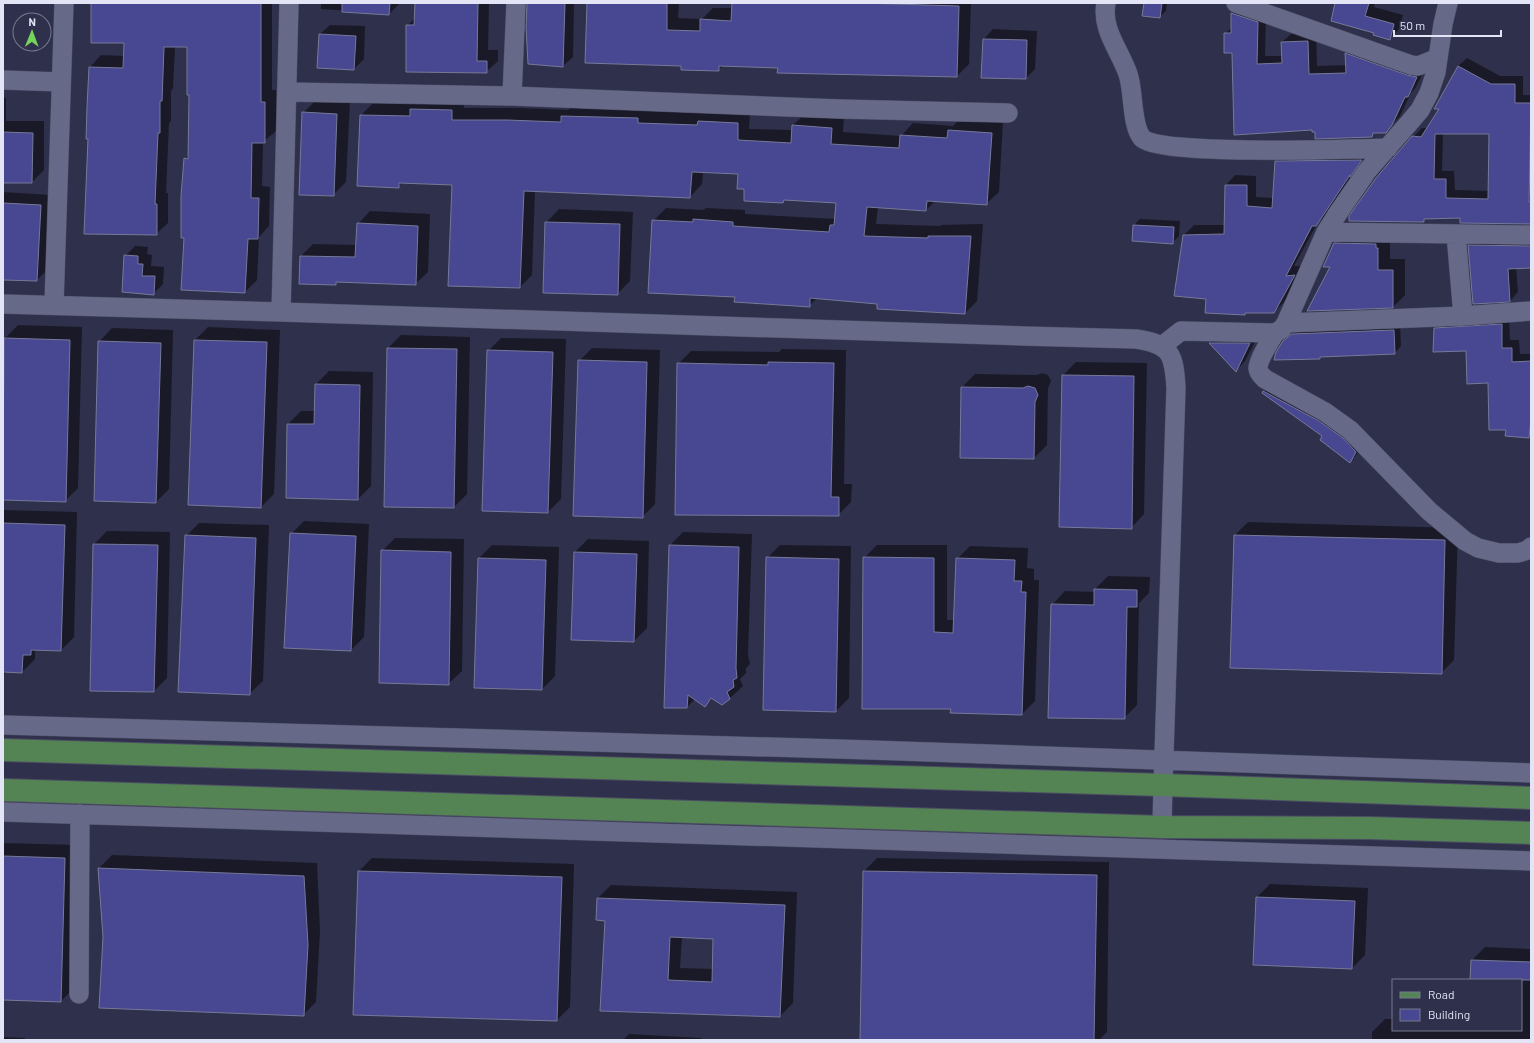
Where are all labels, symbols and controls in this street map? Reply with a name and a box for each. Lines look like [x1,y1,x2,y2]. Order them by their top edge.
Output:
north arrow [12,12,52,52]
scale bar [1394,12,1501,38]
text: N [28,15,36,28]
text: 50 m [1400,18,1425,32]
legend [1392,979,1522,1031]
text: Road [1428,987,1455,1001]
text: Building [1428,1007,1470,1021]

